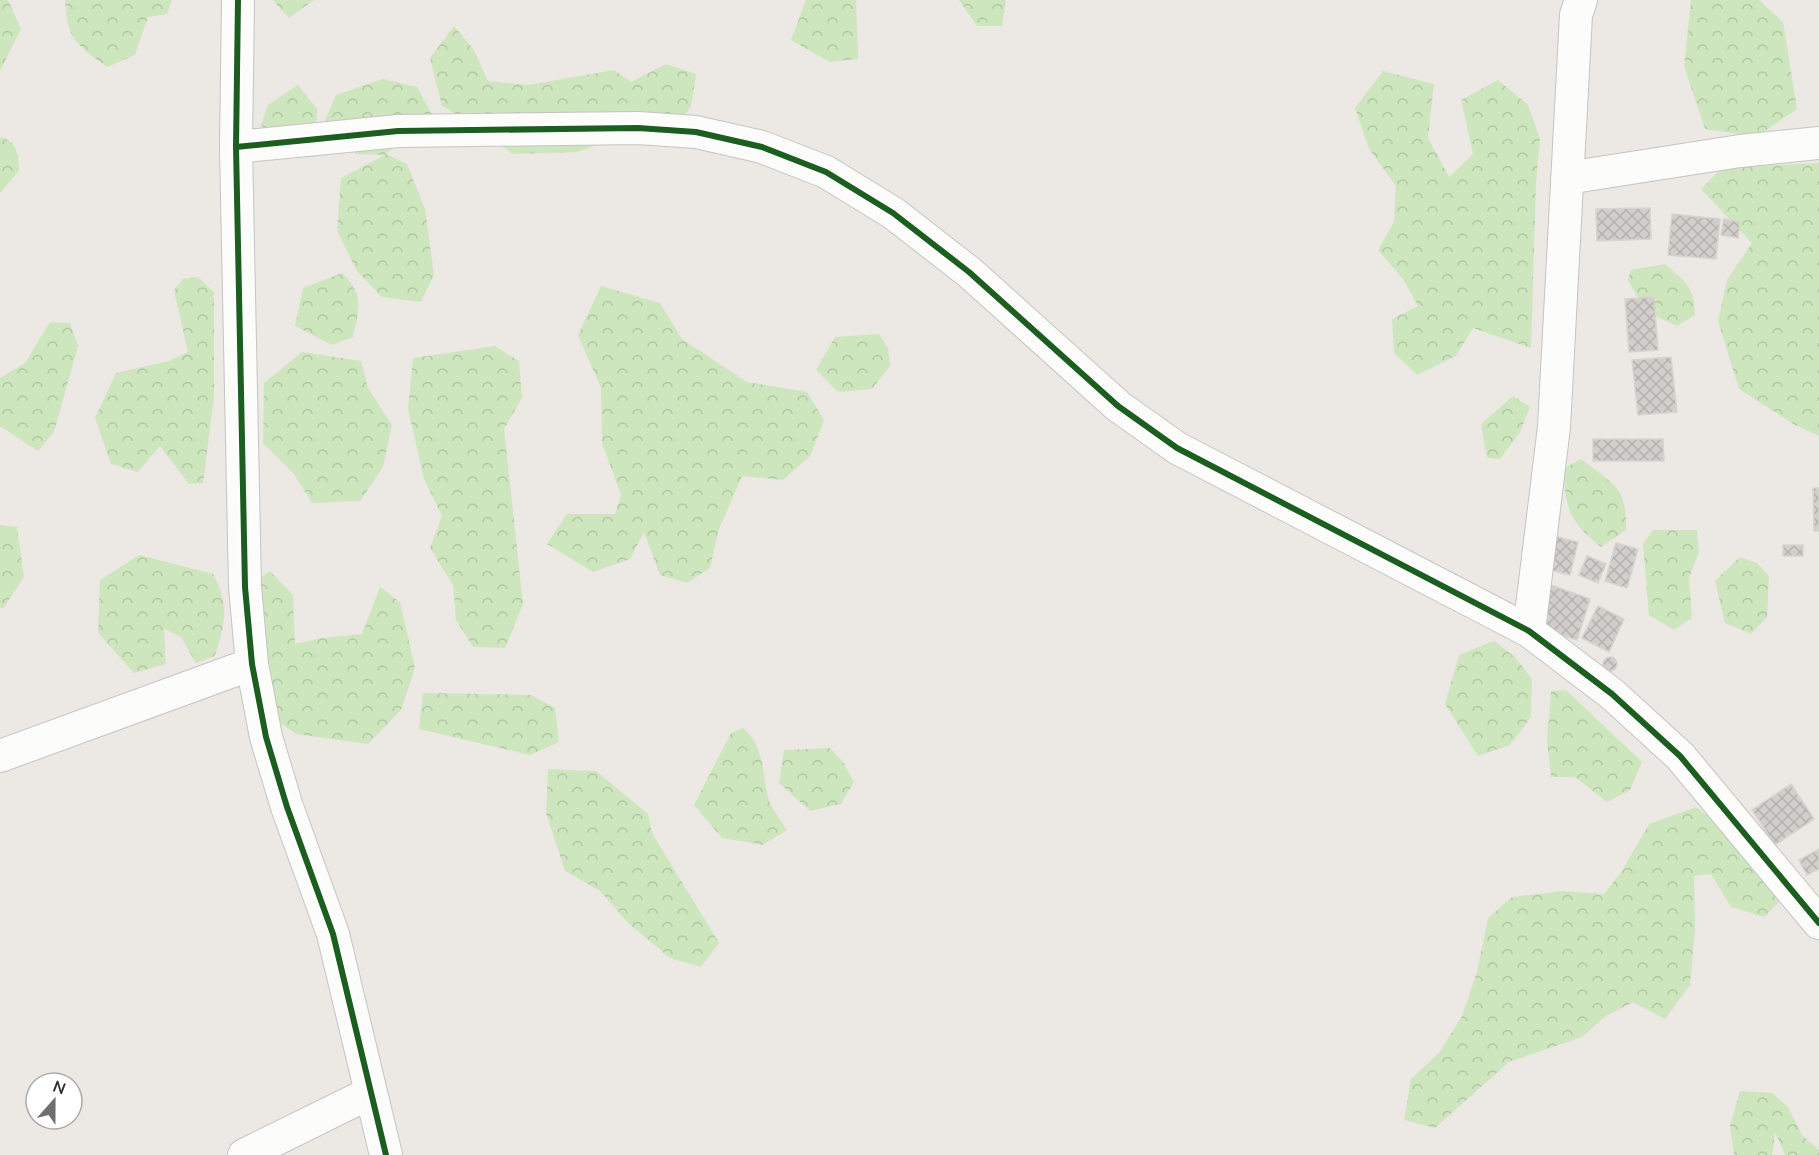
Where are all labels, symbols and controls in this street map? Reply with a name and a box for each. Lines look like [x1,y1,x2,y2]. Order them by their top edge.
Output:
north arrow [24,1071,84,1131]
text: N [49,1076,69,1100]

